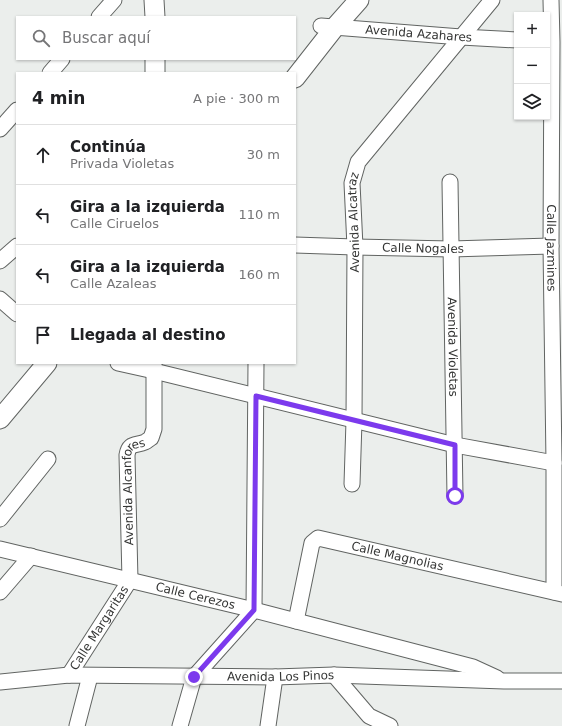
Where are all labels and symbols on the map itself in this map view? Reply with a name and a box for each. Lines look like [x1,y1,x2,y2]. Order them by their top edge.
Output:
street label: Avenida Azahares [365,23,472,45]
street label: Avenida Alcatraz [345,170,362,272]
street label: Calle Jazmines [544,204,559,292]
street label: Calle Nogales [382,241,464,256]
street label: Avenida Violetas [445,297,460,397]
street label: Avenida Alcanfores [120,436,147,545]
route start [446,487,464,505]
street label: Calle Magnolias [350,539,445,574]
street label: Calle Cerezos [154,580,237,612]
street label: Calle Margaritas [67,583,132,673]
route end [185,668,203,686]
street label: Avenida Los Pinos [227,668,334,684]

